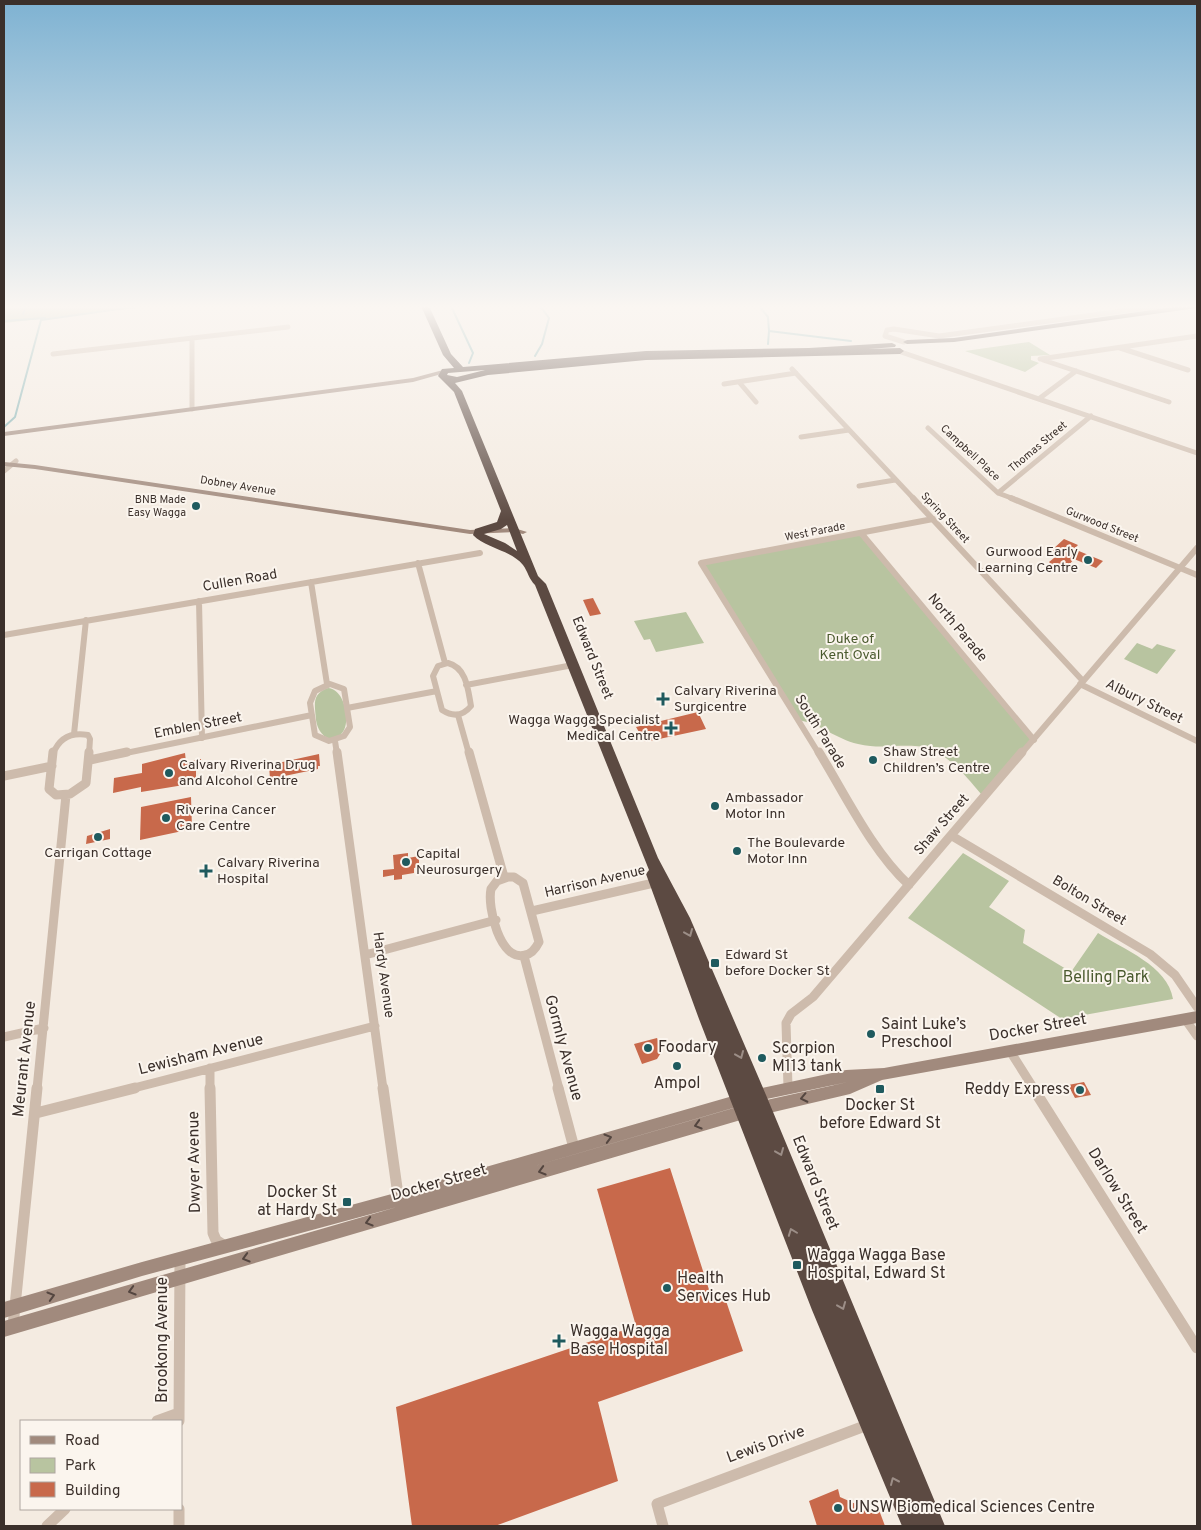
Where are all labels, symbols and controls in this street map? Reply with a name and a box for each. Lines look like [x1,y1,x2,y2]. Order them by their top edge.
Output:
street label: Thomas Street [1006,418,1070,476]
street label: Campbell Place [937,422,1003,484]
street label: Dobney Avenue [199,473,277,499]
street label: Spring Street [918,489,972,547]
place label: BNB Made Easy Wagga [127,493,186,520]
marker: BNB Made Easy Wagga [190,500,202,512]
street label: Gurwood Street [1063,504,1141,546]
street label: West Parade [784,519,847,545]
place label: Gurwood Early Learning Centre [977,544,1078,577]
marker: Gurwood Early Learning Centre [1082,554,1094,566]
street label: Cullen Road [201,566,279,596]
street label: North Parade [924,590,990,666]
street label: Edward Street [568,614,616,702]
park label: Duke of Kent Oval [820,631,880,664]
street label: Albury Street [1103,676,1185,728]
place label: Calvary Riverina Surgicentre [674,683,777,716]
marker: Calvary Riverina Surgicentre [656,692,670,706]
street label: South Parade [790,692,850,772]
street label: Emblen Street [153,709,243,743]
place label: Wagga Wagga Specialist Medical Centre [508,712,660,745]
marker: Wagga Wagga Specialist Medical Centre [664,721,678,735]
place label: Shaw Street Children’s Centre [883,744,990,777]
marker: Shaw Street Children’s Centre [867,754,879,766]
place label: Calvary Riverina Drug and Alcohol Centre [179,757,316,790]
marker: Calvary Riverina Drug and Alcohol Centre [163,767,175,779]
place label: Ambassador Motor Inn [725,790,804,823]
street label: Shaw Street [911,791,973,859]
marker: Ambassador Motor Inn [709,800,721,812]
place label: Riverina Cancer Care Centre [176,802,277,835]
marker: Riverina Cancer Care Centre [160,812,172,824]
marker: Carrigan Cottage [92,831,104,843]
place label: The Boulevarde Motor Inn [747,835,845,868]
place label: Carrigan Cottage [44,845,152,862]
marker: The Boulevarde Motor Inn [731,845,743,857]
place label: Capital Neurosurgery [416,846,502,879]
place label: Calvary Riverina Hospital [217,855,320,888]
marker: Capital Neurosurgery [400,856,412,868]
street label: Harrison Avenue [543,862,647,902]
marker: Calvary Riverina Hospital [199,864,213,878]
street label: Bolton Street [1049,872,1129,930]
one-way arrow [682,928,693,937]
street label: Hardy Avenue [369,931,397,1019]
place label: Edward St before Docker St [725,947,830,980]
marker: Edward St before Docker St [709,957,721,969]
park label: Belling Park [1063,968,1149,988]
street label: Gormly Avenue [539,993,587,1103]
street label: Meurant Avenue [9,1000,41,1118]
street label: Docker Street [988,1010,1088,1046]
place label: Saint Luke’s Preschool [881,1015,966,1053]
marker: Saint Luke’s Preschool [865,1028,877,1040]
street label: Lewisham Avenue [136,1030,266,1080]
place label: Foodary [658,1038,717,1058]
place label: Scorpion M113 tank [772,1039,842,1077]
marker: Foodary [642,1042,654,1054]
one-way arrow [733,1050,744,1059]
marker: Scorpion M113 tank [756,1052,768,1064]
marker: Ampol [671,1060,683,1072]
place label: Ampol [653,1074,701,1094]
place label: Reddy Express [964,1080,1070,1100]
marker: Docker St before Edward St [874,1083,886,1095]
marker: Reddy Express [1074,1084,1086,1096]
one-way arrow [800,1092,809,1103]
place label: Docker St before Edward St [819,1096,941,1134]
street label: Dwyer Avenue [184,1111,206,1213]
one-way arrow [694,1120,702,1130]
one-way arrow [603,1133,611,1143]
street label: Edward Street [787,1133,843,1233]
street label: Darlow Street [1083,1144,1151,1238]
one-way arrow [774,1147,784,1156]
street label: Docker Street [389,1160,489,1206]
one-way arrow [538,1166,546,1176]
place label: Docker St at Hardy St [257,1183,337,1221]
marker: Docker St at Hardy St [341,1196,353,1208]
one-way arrow [365,1216,374,1226]
one-way arrow [787,1228,798,1237]
place label: Wagga Wagga Base Hospital, Edward St [807,1246,946,1284]
one-way arrow [242,1252,250,1262]
marker: Wagga Wagga Base Hospital, Edward St [791,1259,803,1271]
place label: Health Services Hub [677,1269,771,1307]
street label: Brookong Avenue [153,1277,173,1403]
marker: Health Services Hub [661,1282,673,1294]
one-way arrow [128,1285,137,1296]
one-way arrow [46,1291,54,1301]
one-way arrow [837,1302,847,1310]
place label: Wagga Wagga Base Hospital [570,1322,670,1360]
marker: Wagga Wagga Base Hospital [552,1334,566,1348]
legend [20,1420,182,1510]
street label: Lewis Drive [724,1422,808,1468]
text: Road [65,1432,100,1451]
text: Park [65,1457,96,1476]
one-way arrow [890,1478,900,1486]
text: Building [65,1482,120,1501]
place label: UNSW Biomedical Sciences Centre [848,1498,1095,1518]
marker: UNSW Biomedical Sciences Centre [832,1502,844,1514]

